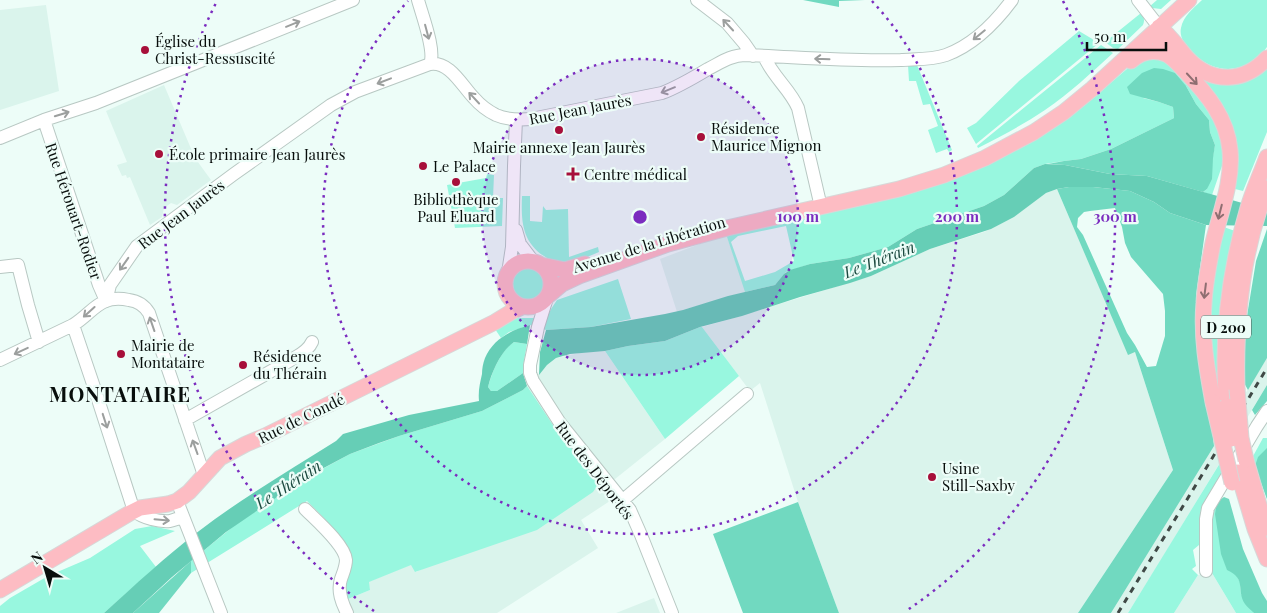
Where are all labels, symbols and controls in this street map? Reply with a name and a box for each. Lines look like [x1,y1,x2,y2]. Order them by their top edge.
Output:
one-way arrow [722,18,734,31]
one-way arrow [285,19,300,28]
scale bar [1087,20,1166,52]
one-way arrow [423,24,432,40]
text: 50 m [1094,26,1127,46]
one-way arrow [973,30,986,41]
place label: Église du Christ-Ressuscité [155,31,275,68]
marker: Église du Christ-Ressuscité [139,44,151,56]
one-way arrow [815,54,831,63]
one-way arrow [1186,73,1198,86]
one-way arrow [377,77,392,86]
one-way arrow [661,86,677,95]
street label: Rue Jean Jaurès [527,89,633,129]
one-way arrow [468,92,480,104]
one-way arrow [54,109,70,119]
place label: Résidence Maurice Mignon [711,118,821,155]
marker: Mairie annexe Jean Jaurès [553,124,565,136]
marker: Résidence Maurice Mignon [695,131,707,143]
place label: Mairie annexe Jean Jaurès [473,137,645,157]
street label: Rue Hérouart-Rodier [41,140,107,283]
place label: École primaire Jean Jaurès [169,144,345,164]
marker: École primaire Jean Jaurès [153,148,165,160]
place label: Le Palace [433,156,496,176]
marker: Le Palace [417,160,429,172]
place label: Centre médical [584,164,687,184]
marker: Centre médical [566,167,580,181]
street label: Rue Jean Jaurès [134,175,228,253]
marker: Bibliothèque Paul Eluard [450,176,462,188]
place label: Bibliothèque Paul Eluard [413,189,499,226]
one-way arrow [1215,203,1225,219]
text: 100 m [777,206,820,226]
text: 200 m [935,206,980,226]
text: 300 m [1093,206,1137,226]
centre of rings [631,208,649,226]
street label: Avenue de la Libération [569,211,728,277]
water label: Le Thérain [840,236,918,283]
one-way arrow [119,257,129,271]
one-way arrow [1200,283,1210,299]
one-way arrow [82,306,95,318]
one-way arrow [147,316,157,332]
road number: D 200 [1201,316,1251,338]
place label: Mairie de Montataire [131,335,205,372]
one-way arrow [14,346,29,356]
place label: Résidence du Thérain [253,346,327,383]
marker: Mairie de Montataire [115,348,127,360]
marker: Résidence du Thérain [237,359,249,371]
district label: MONTATAIRE [49,380,191,407]
street label: Rue de Condé [255,388,347,448]
one-way arrow [101,413,111,429]
street label: Rue des Déportés [551,417,639,523]
one-way arrow [190,440,199,456]
water label: Le Thérain [250,455,325,514]
place label: Usine Still-Saxby [942,458,1016,495]
marker: Usine Still-Saxby [926,471,938,483]
one-way arrow [154,515,170,525]
north arrow [20,543,70,593]
text: N [27,547,47,568]

